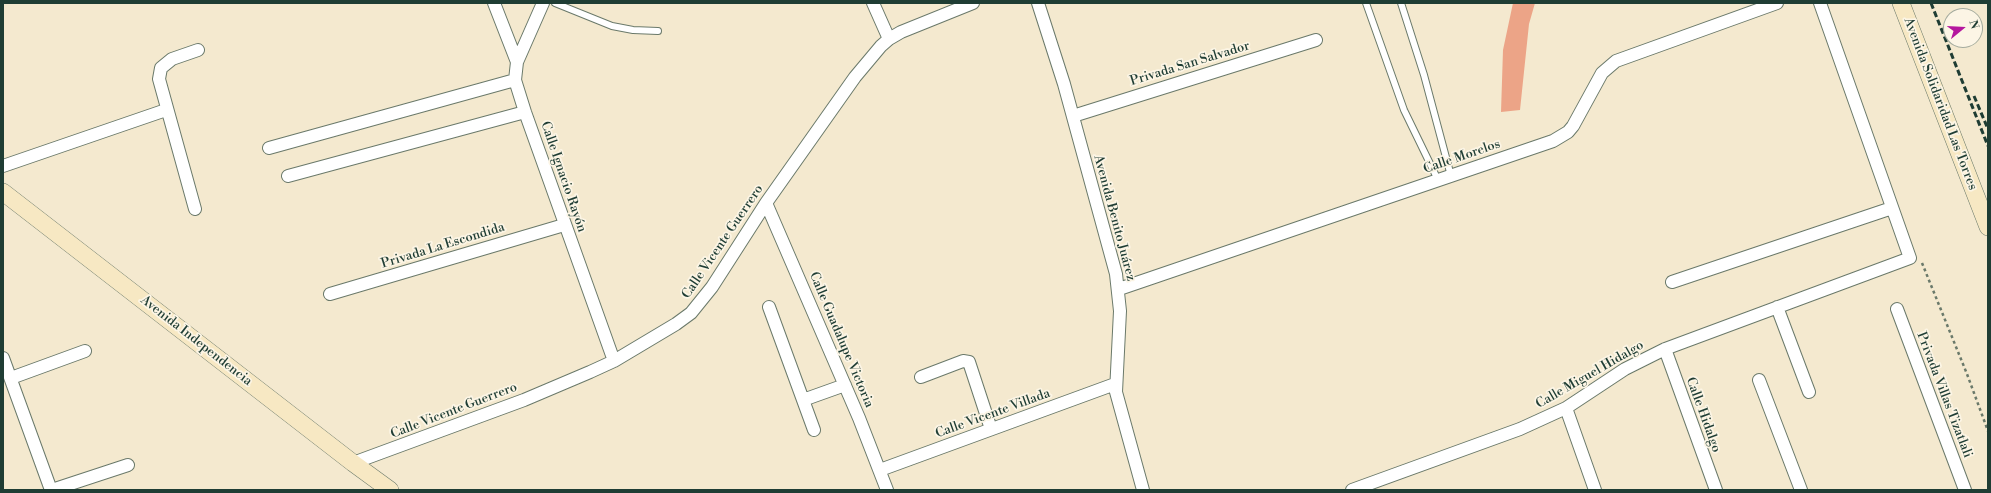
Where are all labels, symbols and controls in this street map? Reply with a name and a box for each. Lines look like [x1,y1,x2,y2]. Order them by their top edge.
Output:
north arrow [1943,8,1983,48]
street label: Avenida Solidaridad Las Torres [1900,16,1980,192]
text: N [1965,18,1981,31]
street label: Privada San Salvador [1128,38,1252,90]
street label: Calle Ignacio Rayón [537,120,589,234]
street label: Calle Morelos [1422,137,1502,177]
street label: Avenida Benito Juárez [1090,153,1138,283]
street label: Calle Vicente Guerrero [679,182,767,302]
street label: Privada La Escondida [379,220,507,272]
street label: Calle Guadalupe Victoria [805,270,877,410]
street label: Avenida Independencia [137,293,255,389]
street label: Privada Villas Tizatlali [1913,330,1975,460]
street label: Calle Miguel Hidalgo [1533,338,1647,412]
street label: Calle Hidalgo [1682,375,1724,455]
street label: Calle Vicente Guerrero [389,380,519,442]
street label: Calle Vicente Villada [933,386,1053,442]

